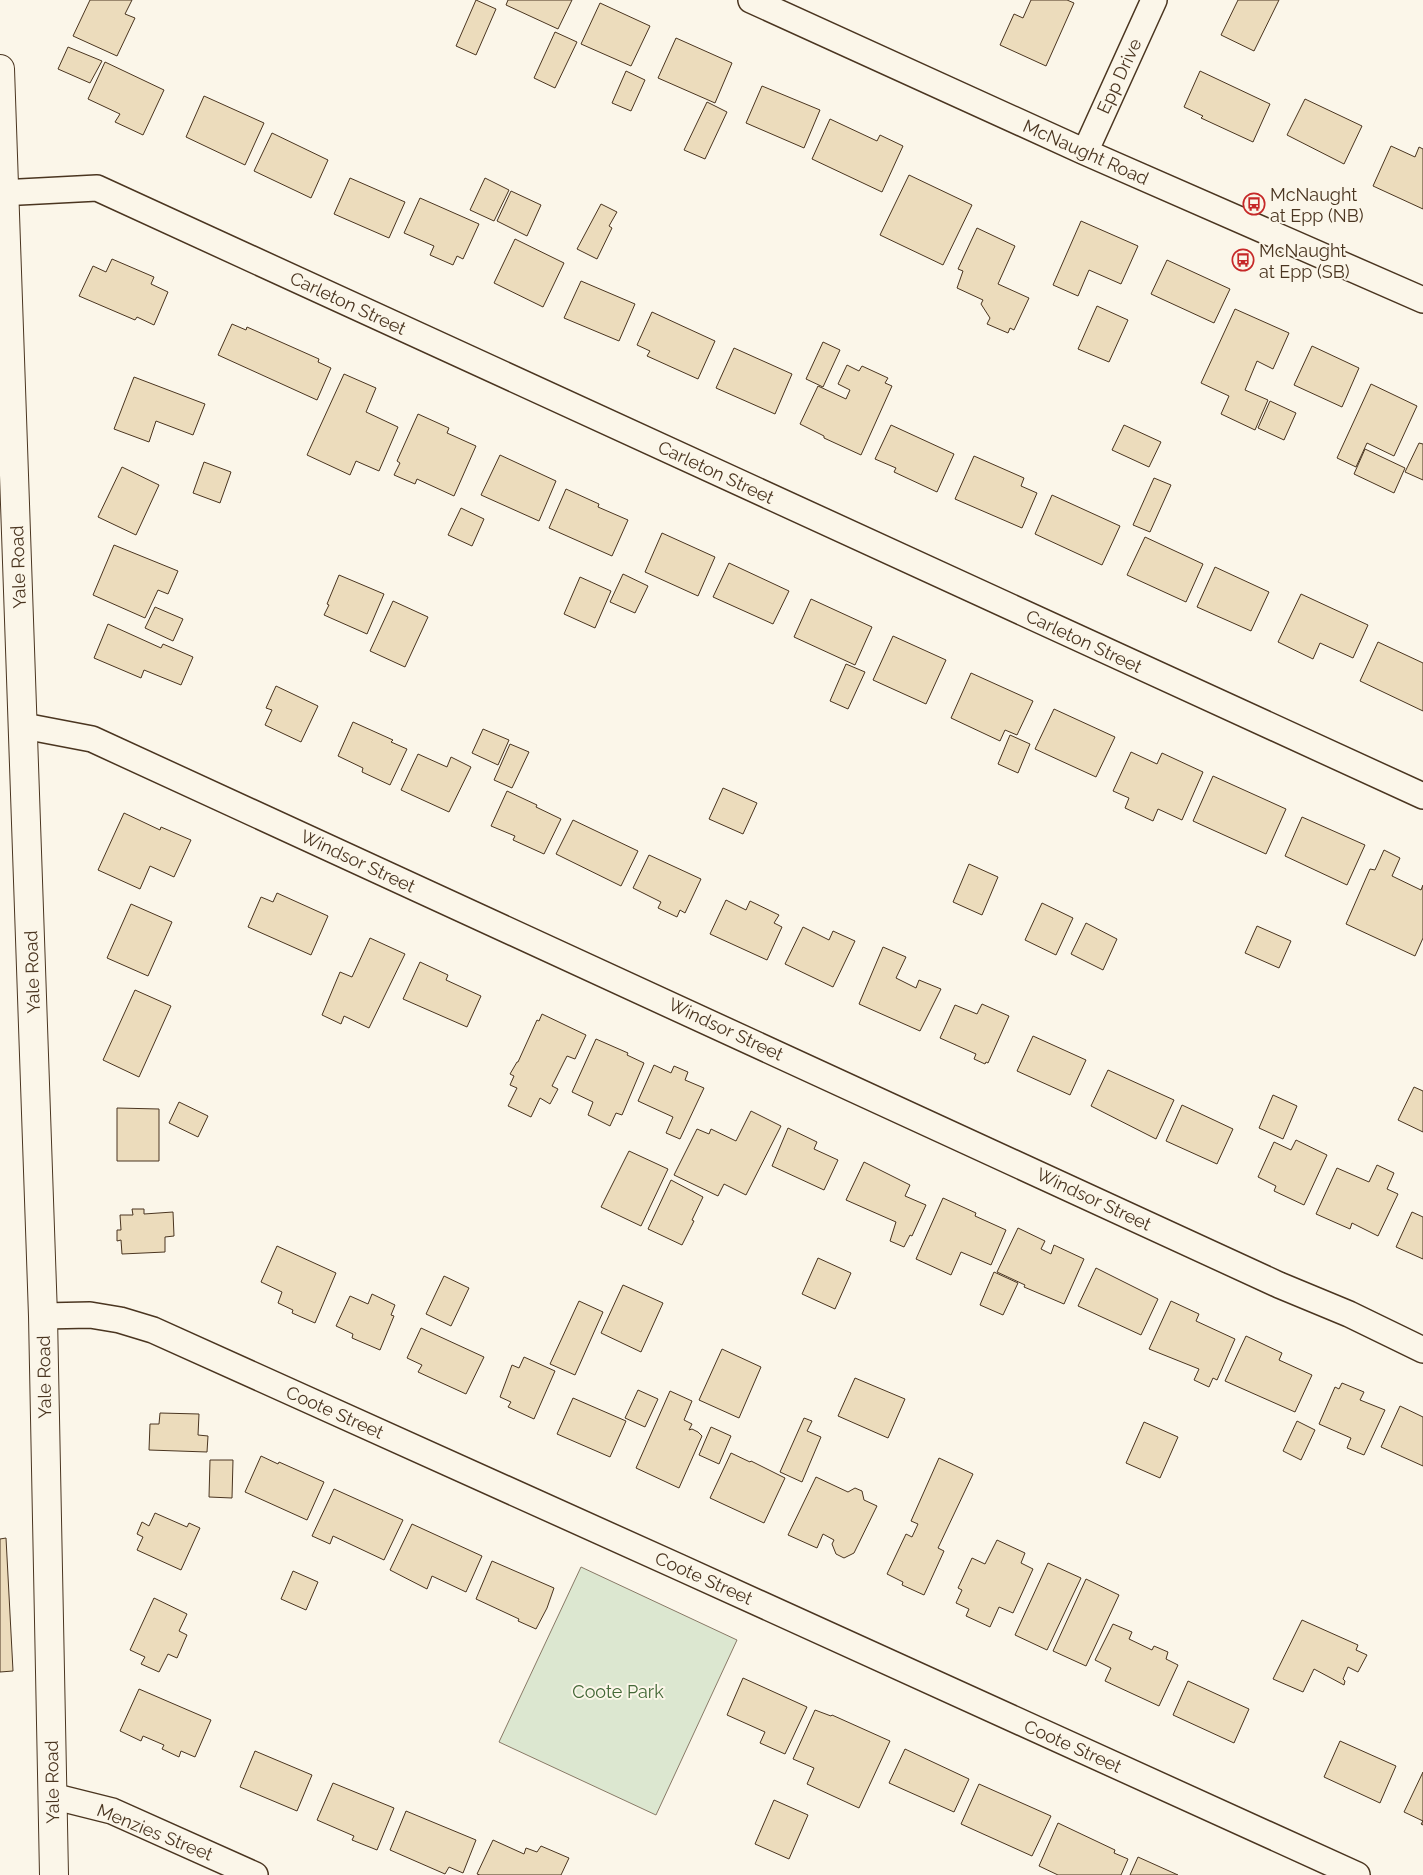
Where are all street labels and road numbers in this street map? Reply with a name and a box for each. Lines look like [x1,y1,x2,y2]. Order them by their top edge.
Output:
street label: Epp Drive [1092,35,1146,117]
street label: McNaught Road [1020,115,1152,189]
street label: Carleton Street [287,267,409,339]
street label: Carleton Street [655,436,777,508]
street label: Yale Road [6,525,30,609]
street label: Carleton Street [1023,605,1145,677]
street label: Windsor Street [297,825,419,897]
street label: Yale Road [20,930,44,1014]
street label: Windsor Street [665,993,787,1065]
street label: Windsor Street [1033,1163,1155,1235]
street label: Yale Road [33,1335,55,1419]
street label: Coote Street [283,1381,387,1443]
street label: Coote Street [652,1547,756,1609]
street label: Coote Street [1021,1715,1125,1777]
street label: Yale Road [41,1740,63,1824]
street label: Menzies Street [94,1799,216,1865]

